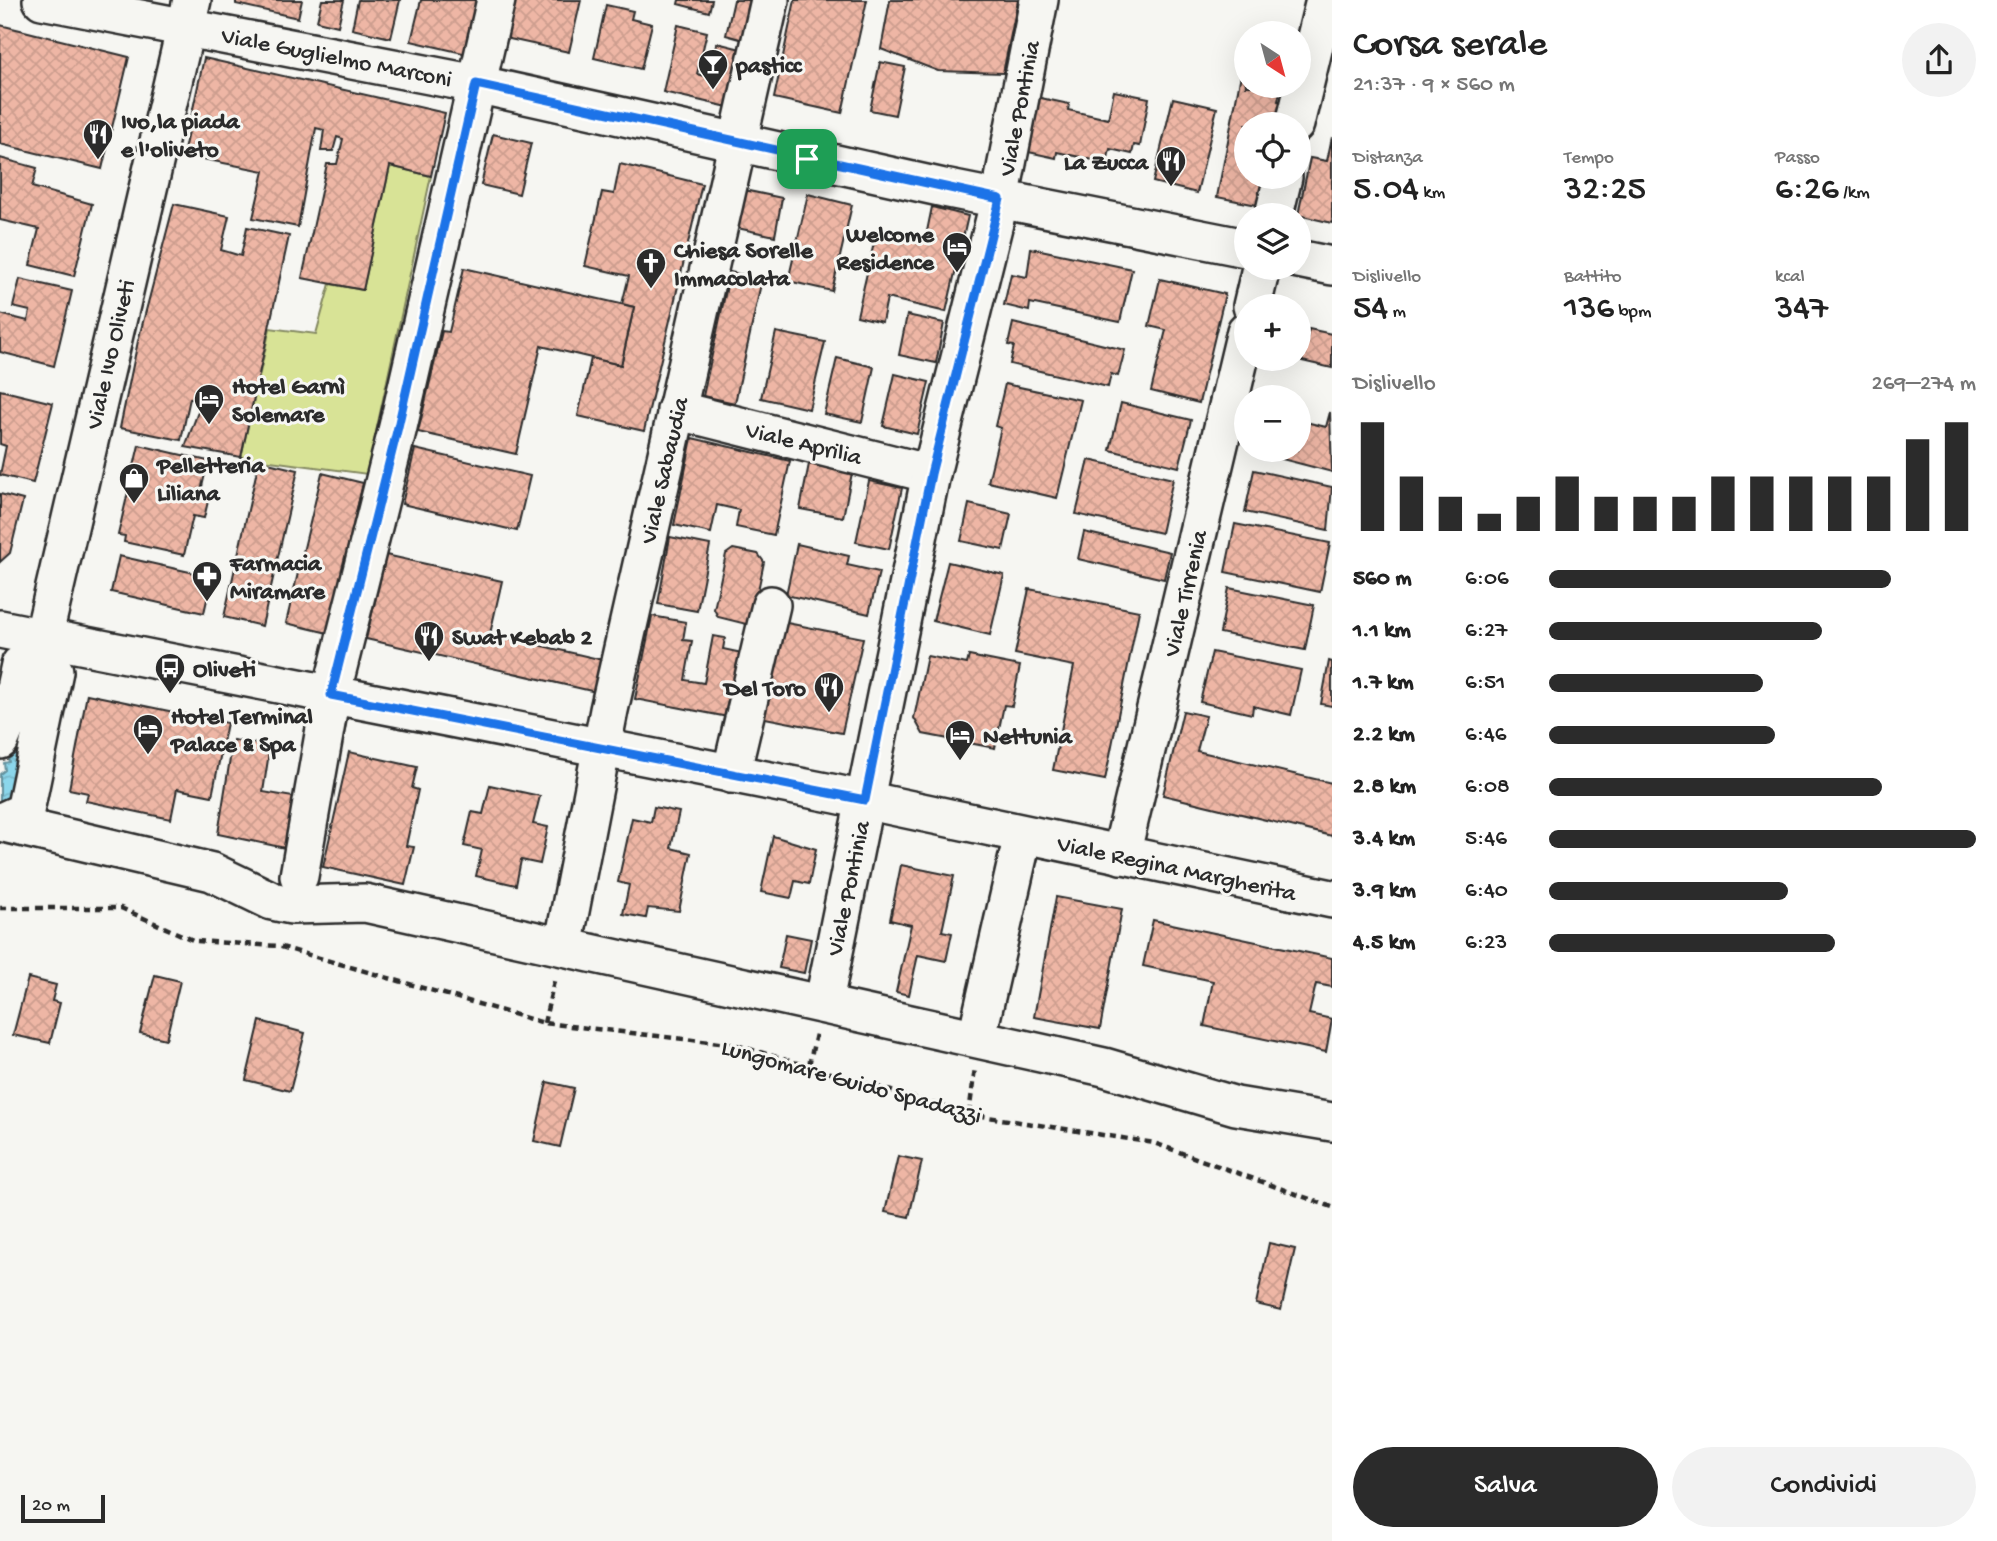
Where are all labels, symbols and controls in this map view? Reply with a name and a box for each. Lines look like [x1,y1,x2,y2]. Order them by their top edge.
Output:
north arrow [1234,21,1311,98]
map controls [1234,21,1311,462]
street label: Viale Guglielmo Marconi [218,23,454,96]
button: share [1902,23,1976,97]
text: Corsa serale [1353,24,1547,68]
street label: Viale Pontinia [994,38,1049,180]
bar icon: pasticc [696,47,730,91]
place label: pasticc [735,53,803,82]
text: 21:37 · 9 × 560 m [1353,72,1515,99]
place label: Ivo,la piada e l'oliveto [120,109,241,166]
button: locate [1234,112,1311,189]
restaurant icon: Ivo,la piada e l'oliveto [81,117,115,161]
pin [777,129,837,189]
icon: arrive [788,140,826,178]
restaurant icon: La Zucca [1154,144,1188,188]
text: Distanza [1353,147,1423,170]
text: Tempo [1564,147,1614,170]
text: Passo [1775,147,1820,170]
place label: La Zucca [1064,150,1150,179]
text: 5.04 [1353,170,1419,211]
text: 32:25 [1564,170,1646,211]
text: 6:26 [1775,170,1839,211]
text: km [1419,182,1445,205]
text: /km [1839,182,1870,205]
button: layers [1234,203,1311,280]
place label: Welcome Residence [836,222,936,279]
hotel icon: Welcome Residence [940,230,974,274]
place label: Chiesa Sorelle Immacolata [674,238,814,295]
church icon: Chiesa Sorelle Immacolata [634,246,668,290]
text: Dislivello [1353,266,1421,289]
text: Battito [1564,266,1622,289]
text: kcal [1775,266,1805,289]
street label: Viale Ivo Oliveti [81,277,144,433]
text: 54 [1353,289,1388,330]
text: 136 [1564,289,1614,330]
text: 347 [1775,289,1828,330]
button: + [1234,294,1311,371]
text: m [1388,301,1406,324]
text: bpm [1614,301,1651,324]
text: Dislivello [1353,371,1436,398]
text: 269–274 m [1872,371,1976,398]
place label: Hotel Garnì Solemare [232,374,345,431]
hotel icon: Hotel Garnì Solemare [192,382,226,426]
button: − [1234,385,1311,462]
street label: Viale Sabaudia [635,394,698,548]
street label: Viale Aprilia [741,417,865,474]
place label: Pelletteria Liliana [155,453,266,510]
shop icon: Pelletteria Liliana [117,461,151,505]
street label: Viale Tirrenia [1159,527,1216,661]
place label: Farmacia Miramare [229,551,327,608]
pharmacy icon: Farmacia Miramare [190,559,224,603]
text: 560 m [1353,566,1412,593]
text: 6:06 [1465,566,1509,593]
text: 1.1 km [1353,618,1411,645]
text: 6:27 [1465,618,1507,645]
restaurant icon: Swat Kebab 2 [412,619,446,663]
place label: Swat Kebab 2 [452,625,592,654]
bus stop icon: Oliveti [153,651,187,695]
place label: Oliveti [193,657,256,686]
restaurant icon: Del Toro [812,670,846,714]
text: 1.7 km [1353,670,1414,697]
text: 6:51 [1465,670,1505,697]
place label: Del Toro [722,676,807,705]
place label: Hotel Terminal Palace & Spa [169,704,313,761]
hotel icon: Hotel Terminal Palace & Spa [131,712,165,756]
hotel icon: Nettunia [943,718,977,762]
text: 2.2 km [1353,722,1415,749]
text: 6:46 [1465,722,1506,749]
place label: Nettunia [983,724,1074,753]
text: 2.8 km [1353,774,1416,801]
text: 6:08 [1465,774,1510,801]
street label: Viale Pontinia [822,818,879,960]
text: 3.4 km [1353,826,1415,853]
text: 5:46 [1465,826,1507,853]
street label: Viale Regina Margherita [1053,831,1299,910]
text: 3.9 km [1353,878,1416,905]
text: 6:40 [1465,878,1508,905]
text: 4.5 km [1353,930,1415,957]
text: 6:23 [1465,930,1507,957]
street label: Lungomare Guido Spadazzi [718,1035,984,1132]
button: Salva [1353,1447,1658,1527]
button: Condividi [1672,1447,1976,1527]
scale bar [21,1492,105,1524]
text: 20 m [32,1495,70,1518]

